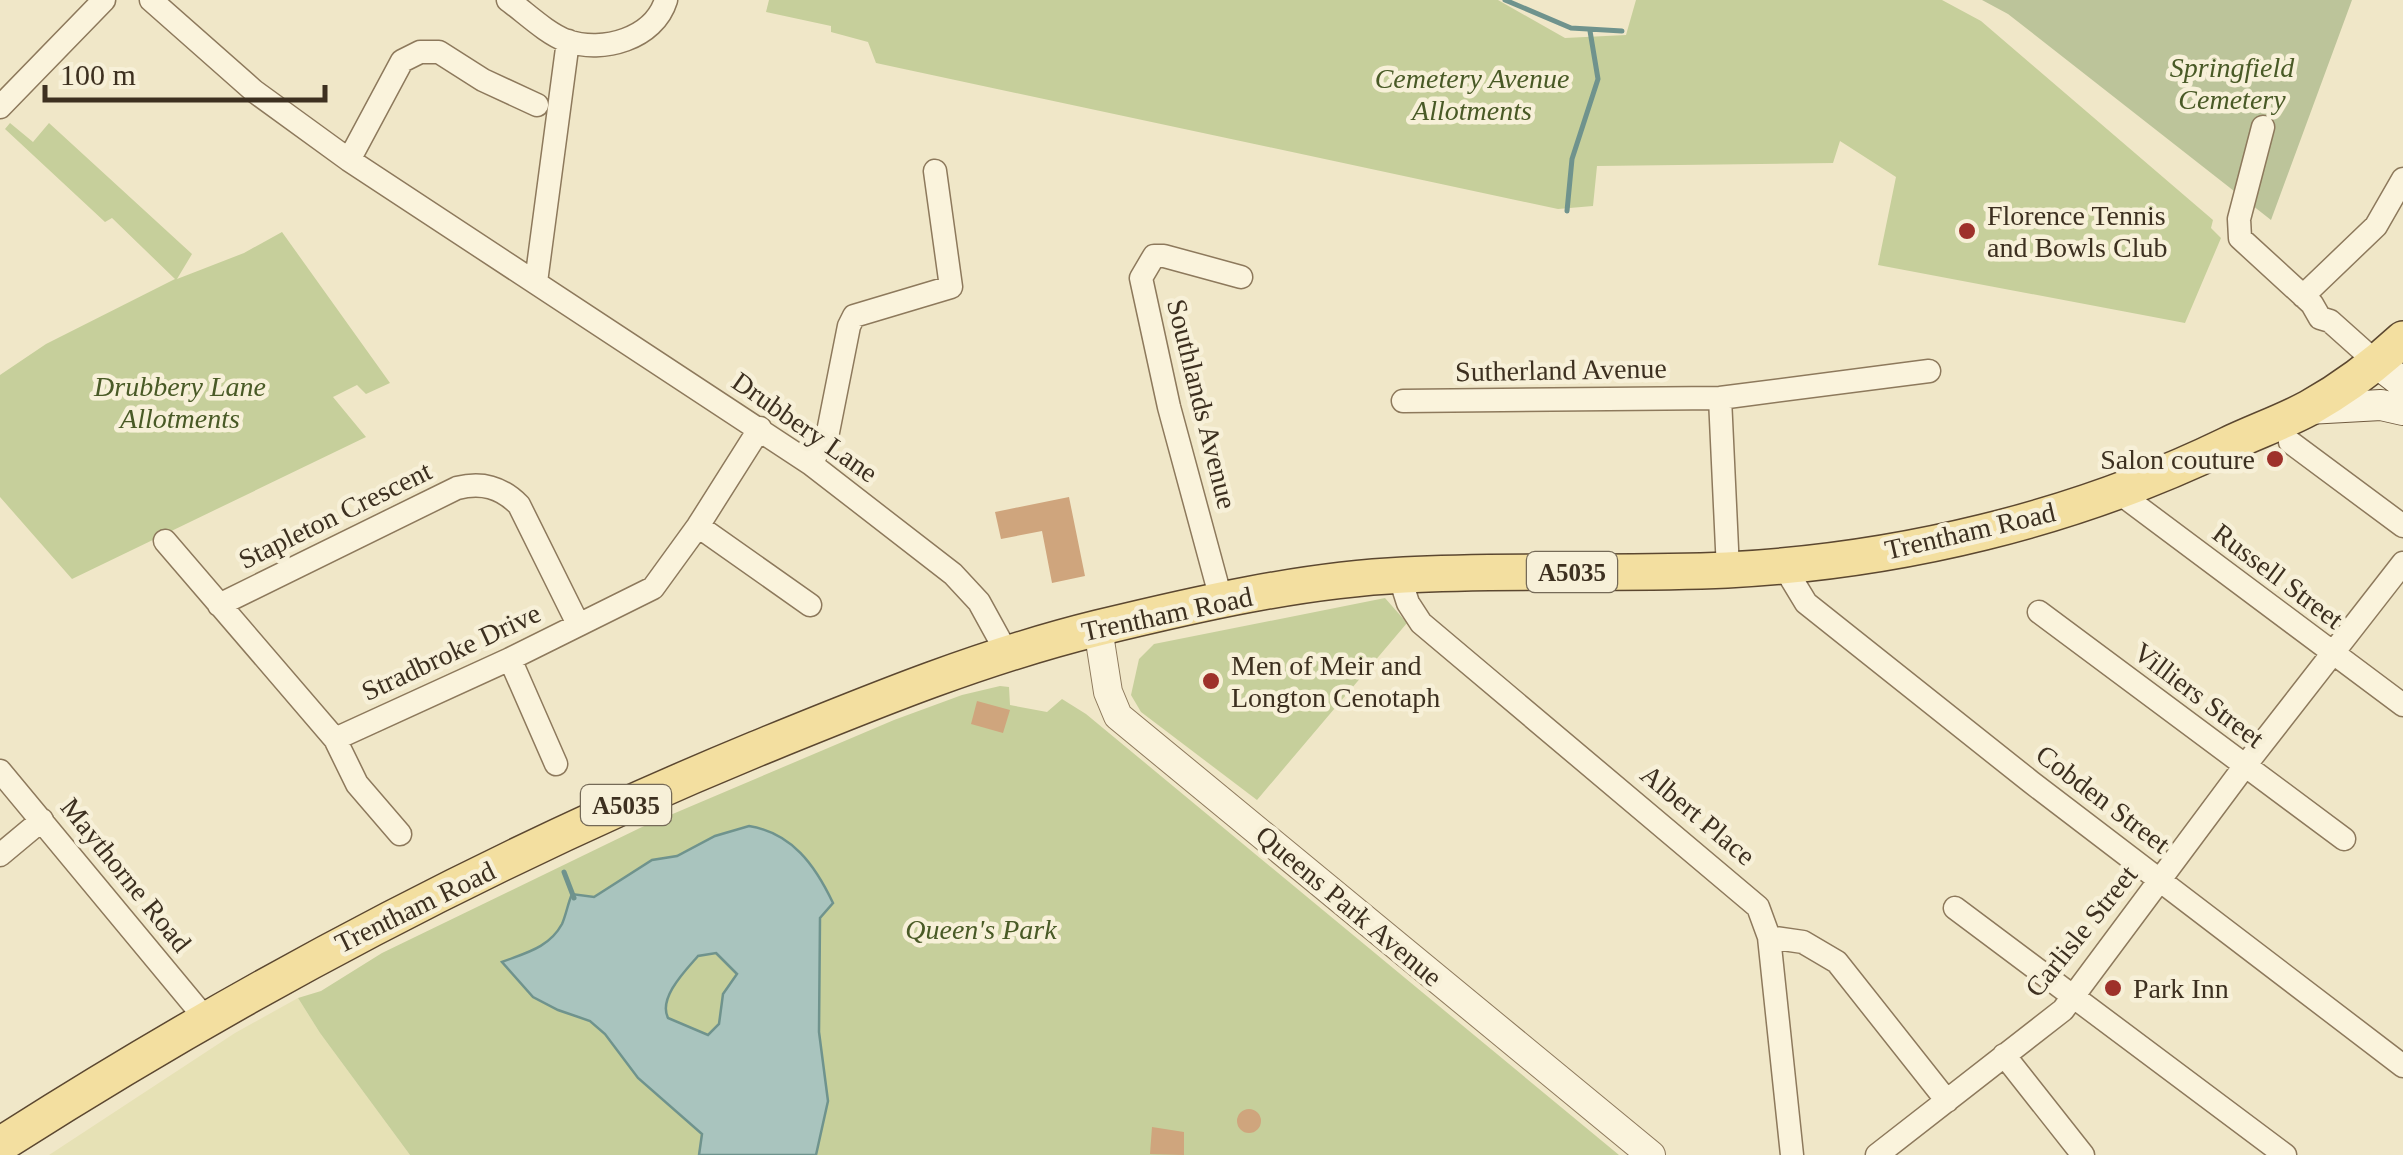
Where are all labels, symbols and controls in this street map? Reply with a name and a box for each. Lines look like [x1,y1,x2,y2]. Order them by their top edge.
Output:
scale bar [45,40,325,102]
park label: Springfield Cemetery [2170,52,2295,115]
text: 100 m [60,58,136,91]
park label: Cemetery Avenue Allotments [1375,63,1569,126]
place label: Florence Tennis and Bowls Club [1987,200,2167,263]
marker: Florence Tennis and Bowls Club [1956,220,1978,242]
street label: Southlands Avenue [1161,296,1243,512]
street label: Sutherland Avenue [1455,353,1667,387]
street label: Drubbery Lane [726,365,884,489]
park label: Drubbery Lane Allotments [93,371,266,434]
place label: Salon couture [2100,444,2255,475]
marker: Salon couture [2264,448,2286,470]
street label: Stapleton Crescent [234,455,437,575]
street label: Trentham Road [1882,496,2058,566]
street label: Russell Street [2207,517,2349,635]
road number: A5035 [1527,552,1617,592]
street label: Trentham Road [1079,581,1255,647]
street label: Stradbroke Drive [357,597,545,707]
street label: Villiers Street [2128,636,2270,754]
place label: Men of Meir and Longton Cenotaph [1231,650,1440,713]
marker: Men of Meir and Longton Cenotaph [1200,670,1222,692]
street label: Cobden Street [2030,739,2176,859]
street label: Albert Place [1635,758,1761,872]
road number: A5035 [581,785,671,825]
street label: Maythorne Road [54,792,198,958]
street label: Queens Park Avenue [1250,819,1448,993]
street label: Trentham Road [330,855,500,959]
street label: Carlisle Street [2019,859,2143,1003]
park label: Queen's Park [905,914,1057,945]
place label: Park Inn [2133,973,2229,1004]
marker: Park Inn [2102,977,2124,999]

